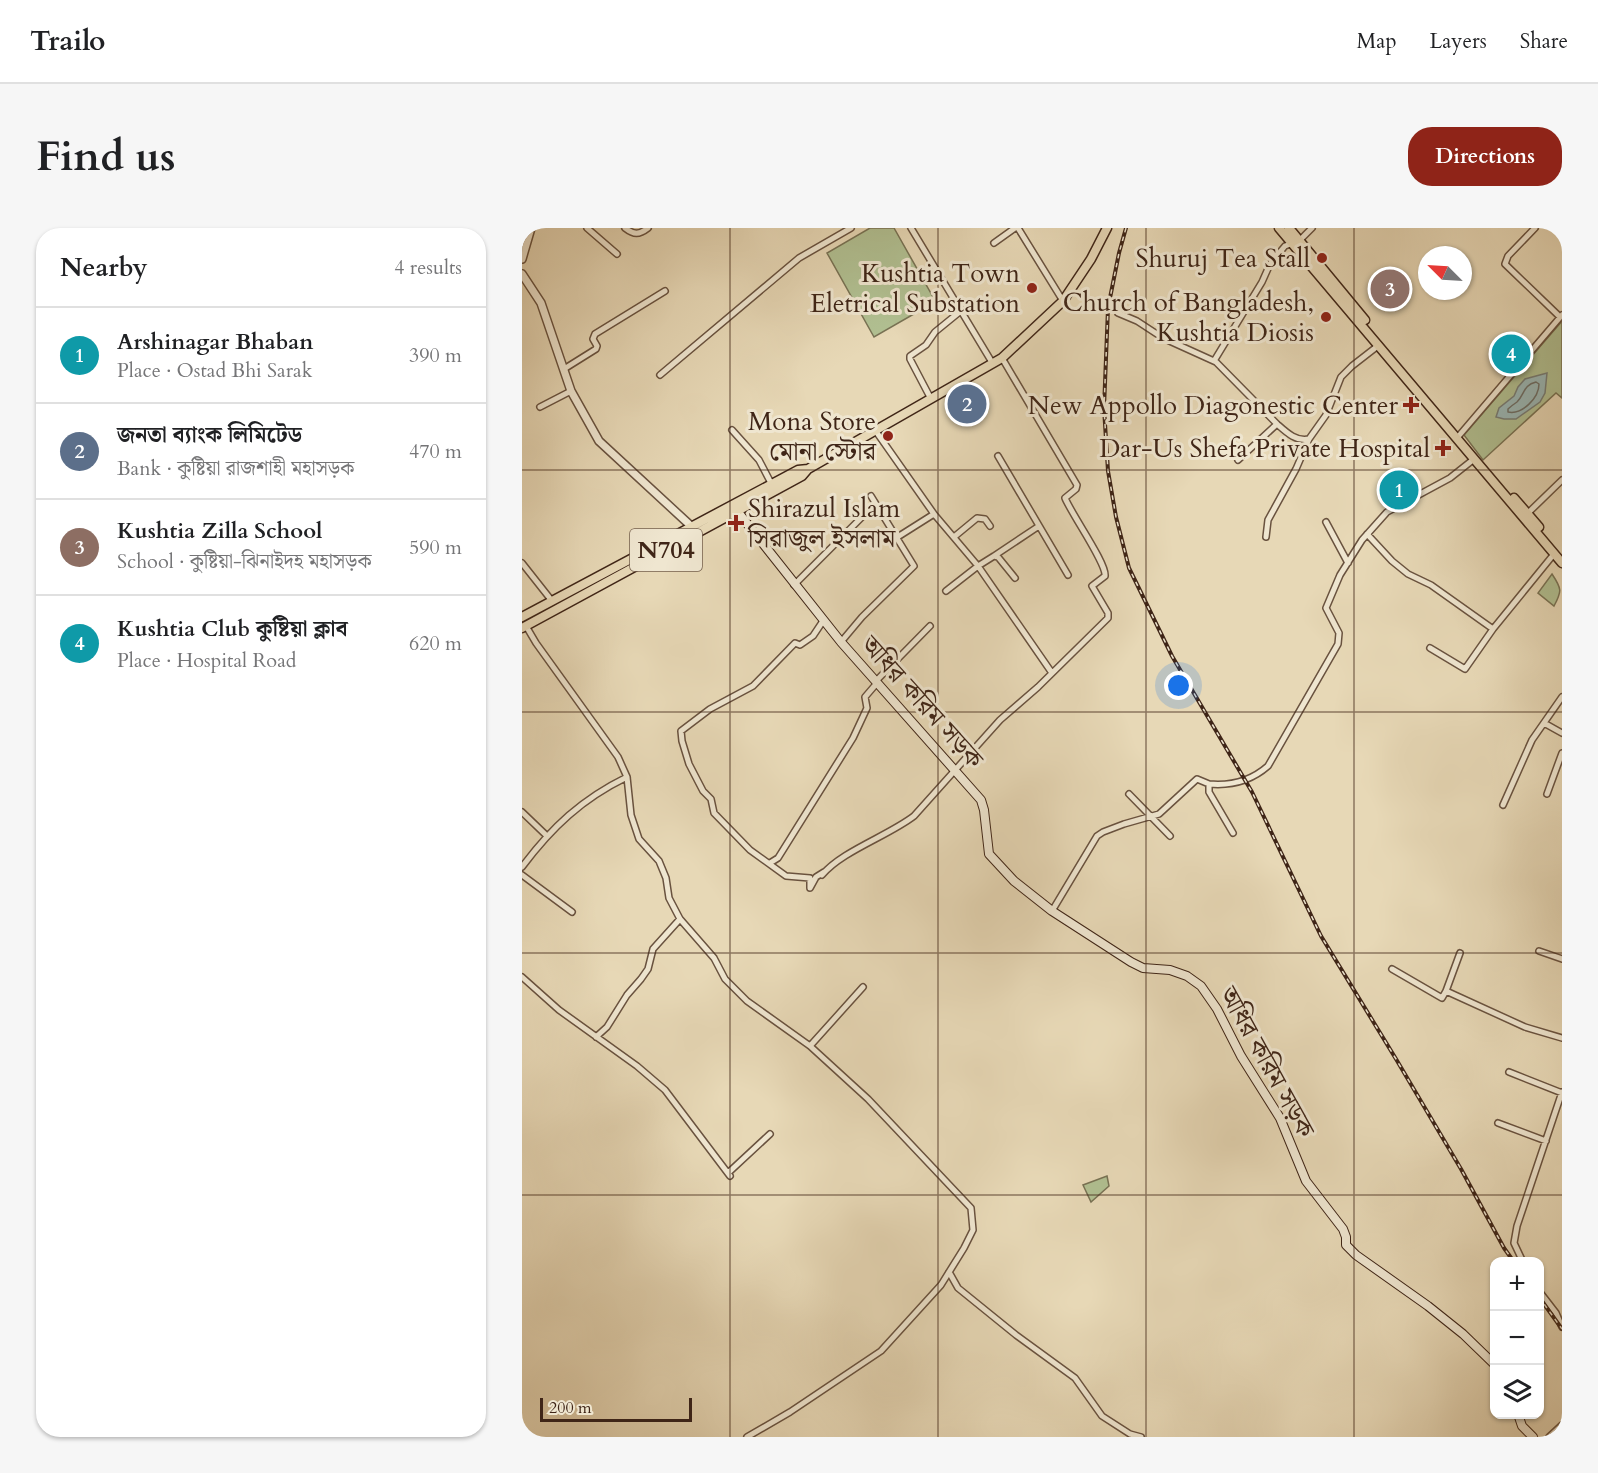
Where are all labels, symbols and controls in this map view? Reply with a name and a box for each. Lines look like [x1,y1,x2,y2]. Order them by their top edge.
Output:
text: Trailo [30,22,105,60]
text: Map [1357,27,1397,56]
text: Layers [1430,27,1487,56]
text: Share [1520,27,1568,56]
button: Directions [1408,127,1562,186]
text: Find us [36,128,176,185]
place label: Shuruj Tea Stall [1136,241,1310,276]
north arrow [1418,246,1472,300]
text: Nearby [60,250,148,285]
marker: Shuruj Tea Stall [1315,251,1329,265]
text: 4 results [394,254,462,281]
place label: Kushtia Town Eletrical Substation [810,256,1020,321]
pin: 3 [1370,266,1410,312]
marker: Kushtia Town Eletrical Substation [1025,281,1039,295]
place label: Church of Bangladesh, Kushtia Diosis [1063,285,1314,350]
marker: Church of Bangladesh, Kushtia Diosis [1319,310,1333,324]
text: Arshinagar Bhaban [117,327,313,357]
pin: 4 [1492,332,1530,376]
text: 1 [74,342,85,369]
text: 390 m [409,342,462,369]
text: Place · Ostad Bhi Sarak [117,357,312,384]
pin: 2 [948,382,986,426]
place label: New Appollo Diagonestic Center [1028,388,1399,423]
marker: New Appollo Diagonestic Center [1402,396,1420,414]
place label: Mona Store মোনা স্টোর [748,404,878,469]
text: জনতা ব্যাংক লিমিটেড [117,420,302,450]
marker: Mona Store মোনা স্টোর [881,429,895,443]
place label: Dar-Us Shefa Private Hospital [1099,431,1430,466]
text: 2 [74,438,85,465]
text: 470 m [409,438,462,465]
marker: Dar-Us Shefa Private Hospital [1434,439,1452,457]
text: Bank · কুষ্টিয়া রাজশাহী মহাসড়ক [117,455,354,482]
pin: 1 [1380,468,1418,512]
place label: Shirazul Islam সিরাজুল ইসলাম [747,491,900,556]
text: Kushtia Zilla School [117,516,322,546]
marker: Shirazul Islam সিরাজুল ইসলাম [729,516,743,530]
road number: N704 [630,529,702,571]
text: 3 [74,534,85,561]
text: 590 m [409,534,462,561]
text: School · কুষ্টিয়া-ঝিনাইদহ মহাসড়ক [117,548,372,575]
text: Kushtia Club কুষ্টিয়া ক্লাব [117,614,348,644]
street label: অধির করিম সড়ক [852,627,992,777]
text: 4 [74,630,85,657]
text: 620 m [409,630,462,657]
text: Place · Hospital Road [117,647,296,674]
your location [1164,671,1193,700]
street label: অধির করিম সড়ক [1211,979,1324,1145]
map controls [1490,1257,1544,1419]
button: + [1490,1257,1544,1311]
button: − [1490,1311,1544,1365]
button: layers [1490,1365,1544,1419]
scale bar [540,1395,692,1422]
text: 200 m [549,1397,591,1419]

